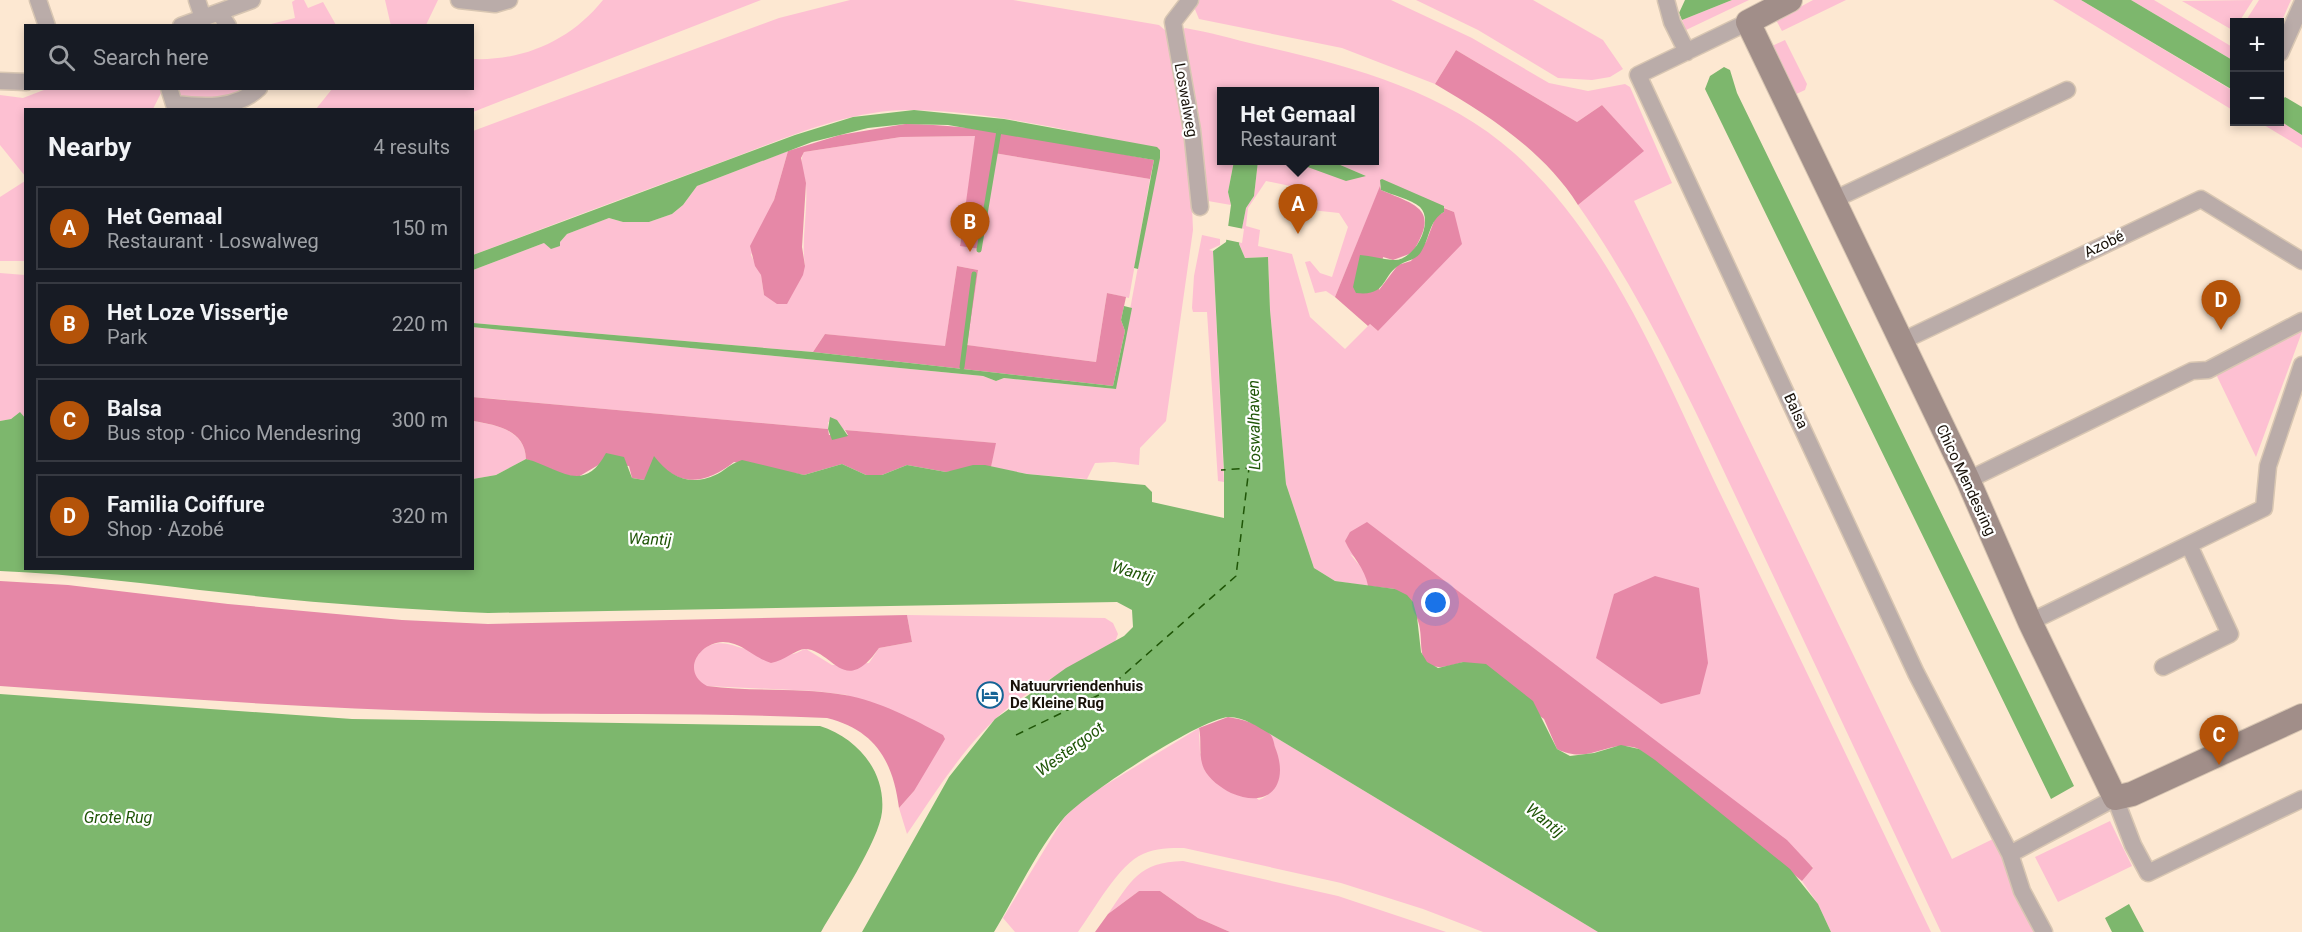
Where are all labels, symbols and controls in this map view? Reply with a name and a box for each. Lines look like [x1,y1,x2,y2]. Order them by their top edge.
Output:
map controls [2230,18,2284,126]
button: + [2230,18,2284,72]
search box [24,24,474,90]
icon: search [45,41,78,74]
text: Search here [93,45,209,70]
street label: Loswalweg [1171,61,1201,139]
button: − [2230,72,2284,126]
popup [1217,87,1379,165]
text: Het Gemaal [1240,102,1356,127]
text: Restaurant [1240,127,1337,151]
text: Nearby [48,132,131,162]
text: 4 results [374,135,450,159]
pin: A [1278,184,1318,234]
pin: B [950,202,990,252]
text: Het Gemaal [107,204,223,229]
text: A [63,216,76,240]
text: 150 m [392,216,448,240]
street label: Azobé [2081,227,2127,261]
text: Restaurant · Loswalweg [107,229,319,253]
pin: D [2202,280,2240,330]
text: Het Loze Vissertje [107,300,288,325]
text: B [63,312,76,336]
text: 220 m [392,312,448,336]
text: Park [107,325,147,349]
water label: Loswalhaven [1244,380,1264,470]
street label: Balsa [1780,390,1812,432]
text: Balsa [107,396,162,421]
text: C [63,408,76,432]
text: 300 m [392,408,448,432]
text: Bus stop · Chico Mendesring [107,421,361,445]
street label: Chico Mendesring [1932,421,2000,539]
text: Familia Coiffure [107,492,265,517]
text: D [63,504,76,528]
text: 320 m [392,504,448,528]
text: Shop · Azobé [107,517,224,541]
water label: Wantij [628,529,672,549]
water label: Wantij [1110,557,1157,587]
your location [1421,588,1450,617]
place label: Natuurvriendenhuis De Kleine Rug [1010,677,1143,712]
hotel icon: Natuurvriendenhuis De Kleine Rug [975,680,1005,710]
pin: C [2200,716,2238,765]
water label: Westergoot [1032,717,1109,780]
water label: Wantij [1522,799,1568,841]
water label: Grote Rug [84,808,153,827]

